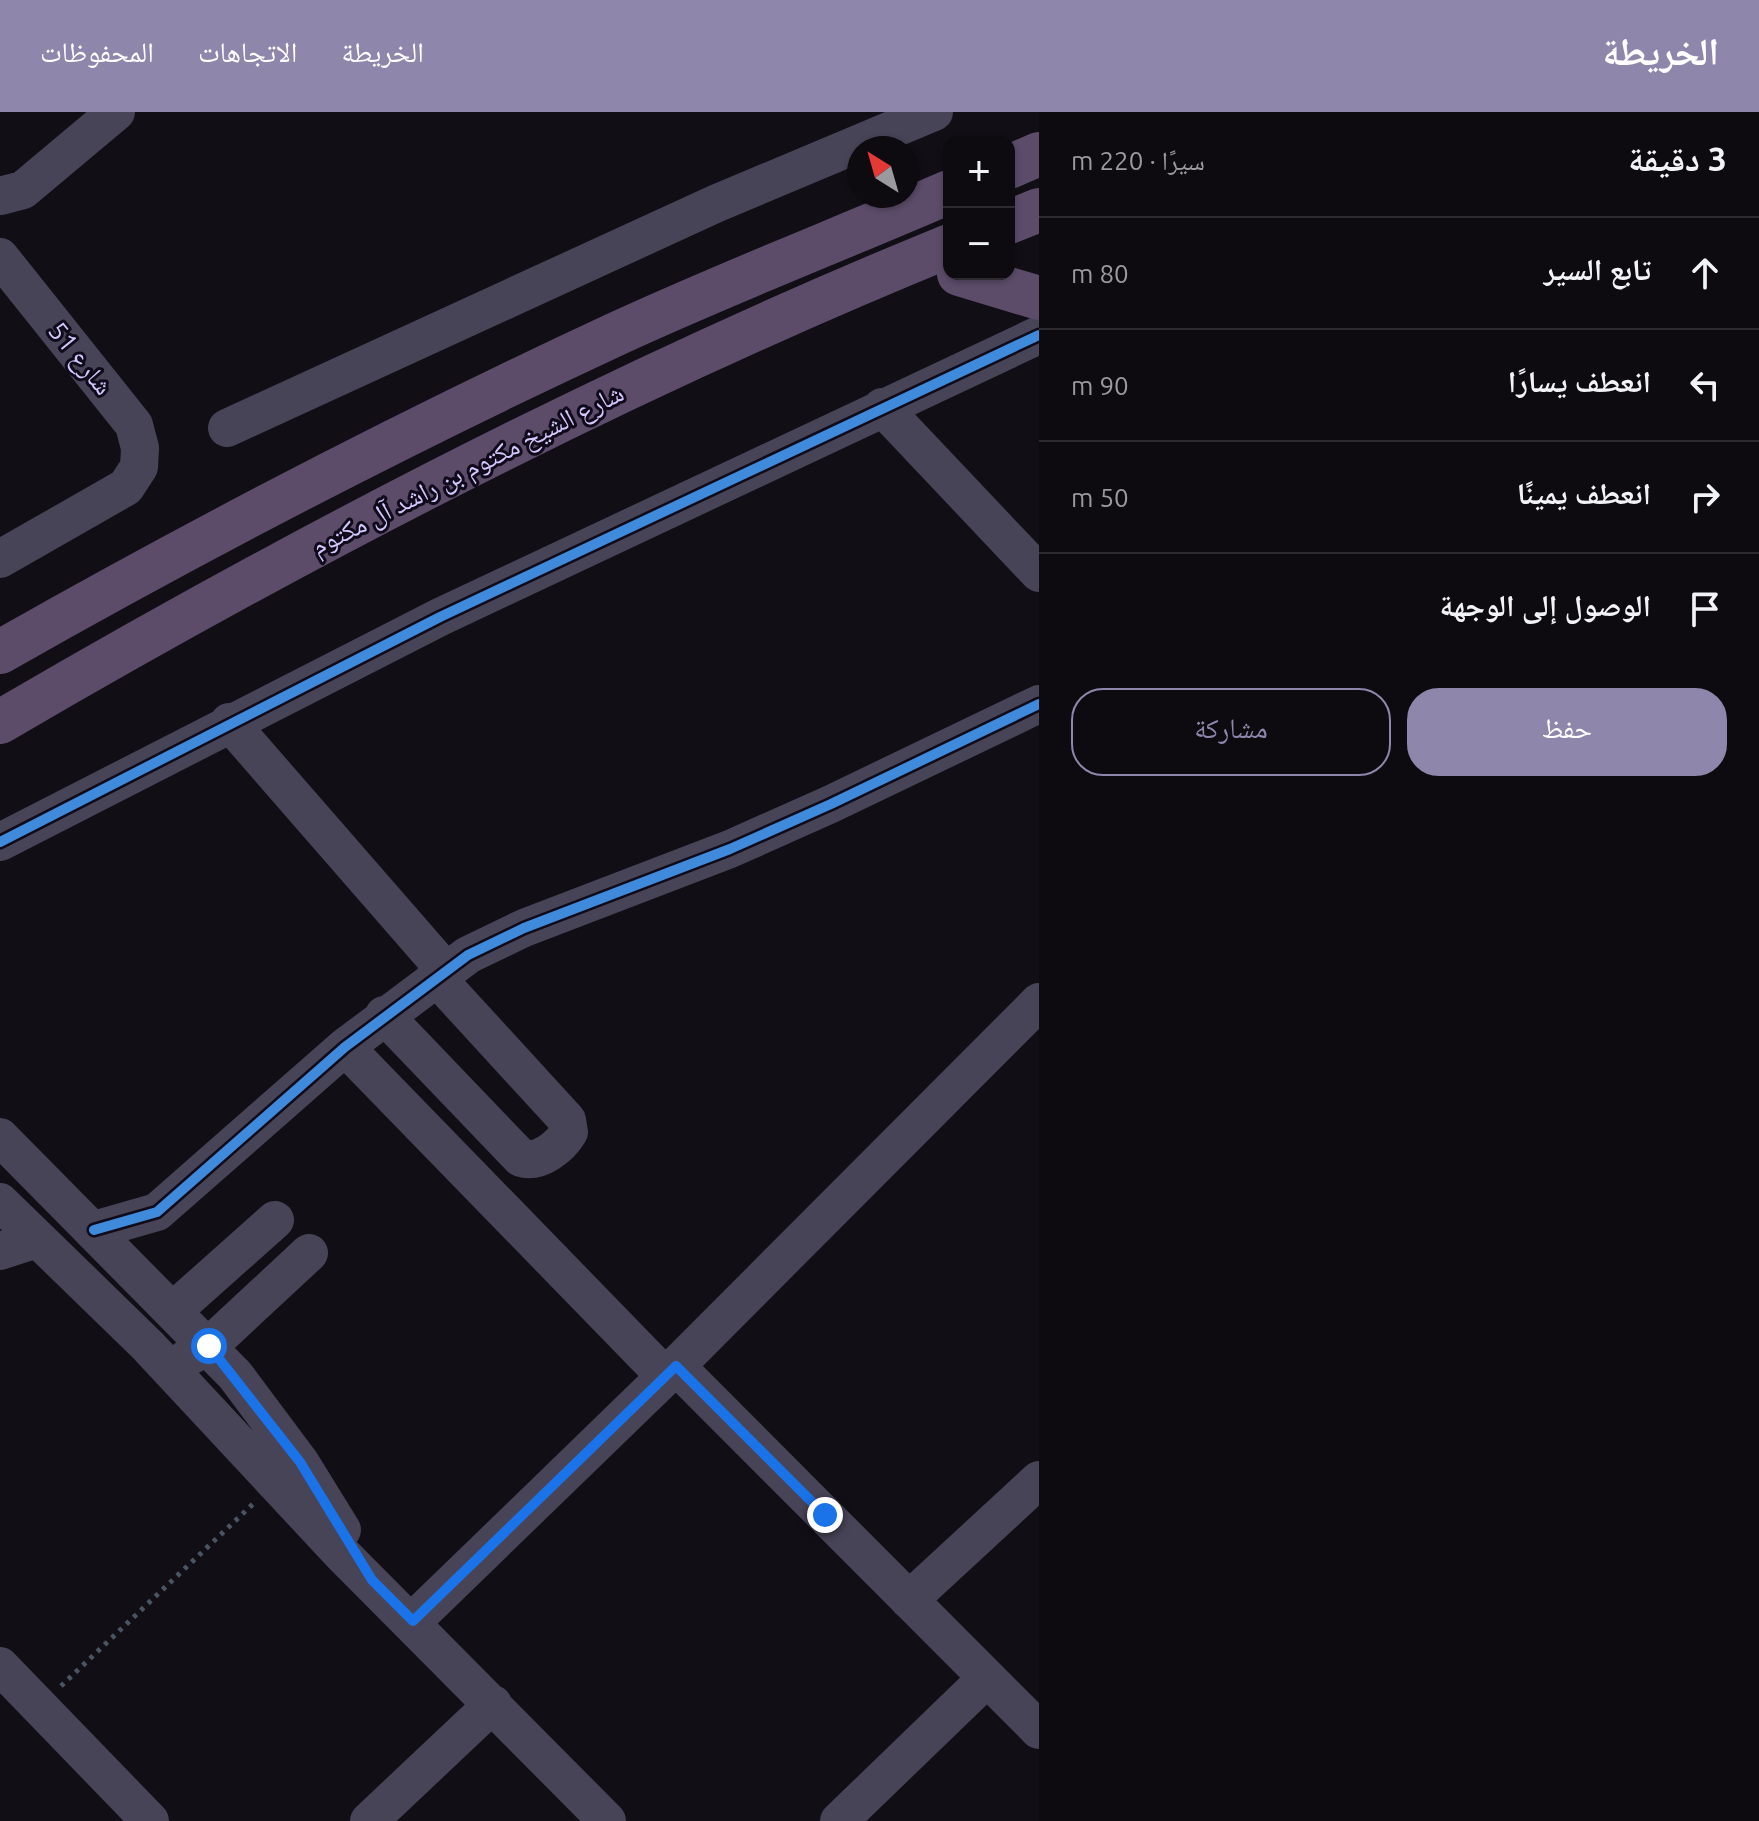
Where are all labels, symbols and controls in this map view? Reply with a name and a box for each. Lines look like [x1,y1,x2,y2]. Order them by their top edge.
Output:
text: الخريطة [1602,30,1719,72]
text: المحفوظات [40,36,154,67]
text: الاتجاهات [198,36,297,67]
text: الخريطة [341,36,424,67]
north arrow [847,136,919,208]
map controls [943,136,1015,280]
button: + [943,136,1015,208]
text: 3 دقيقة [1628,139,1727,177]
text: سيرًا · 220 m [1071,146,1205,175]
button: − [943,208,1015,280]
icon: ahead [1683,251,1727,295]
text: تابع السير [1544,252,1651,286]
text: 80 m [1071,259,1129,288]
street label: شارع 51 [42,316,119,401]
icon: left [1683,363,1727,407]
text: انعطف يسارًا [1508,364,1651,398]
text: 90 m [1071,371,1129,400]
street label: شارع الشيخ مكتوم بن راشد آل مكتوم [306,377,630,564]
icon: right [1683,475,1727,519]
text: انعطف يمينًا [1517,476,1651,510]
text: 50 m [1071,483,1129,512]
icon: arrive [1683,587,1727,631]
text: الوصول إلى الوجهة [1440,588,1651,622]
button: مشاركة [1071,688,1391,776]
button: حفظ [1407,688,1727,776]
route start [191,1328,227,1364]
route end [807,1497,843,1533]

